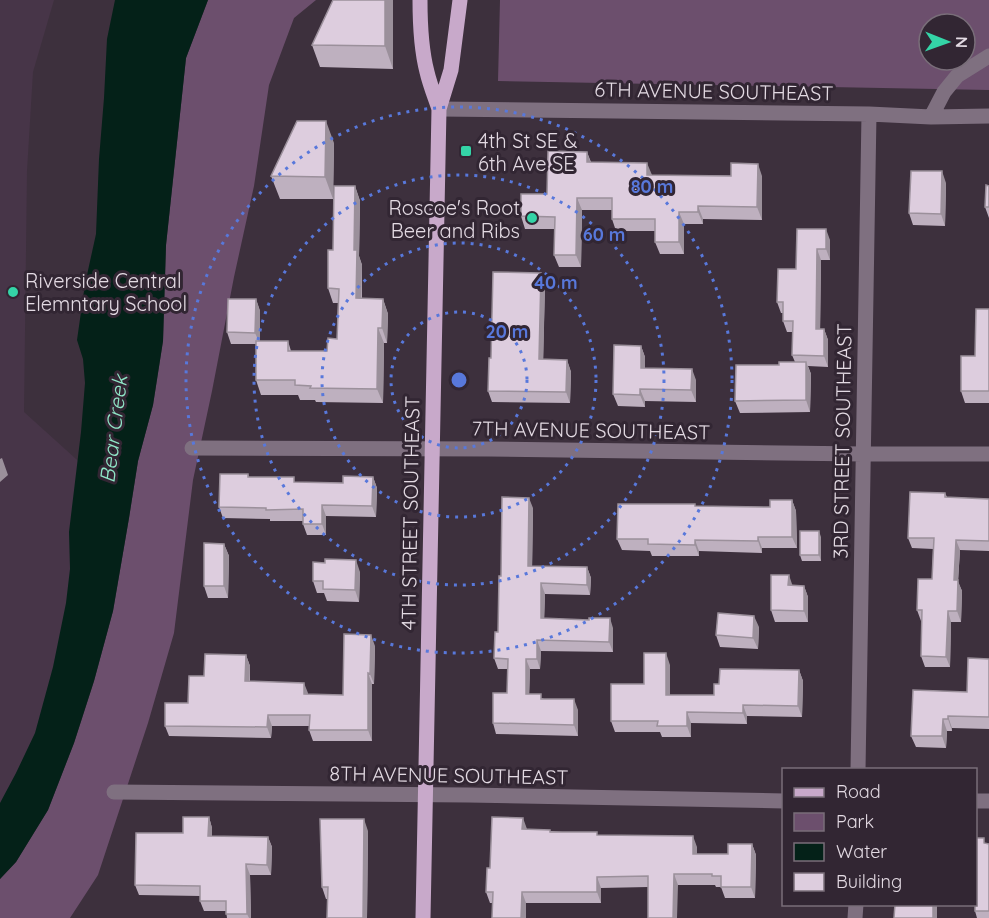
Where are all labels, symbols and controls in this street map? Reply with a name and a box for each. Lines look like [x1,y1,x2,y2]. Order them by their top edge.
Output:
north arrow [917,12,977,72]
text: N [952,36,972,48]
street label: 6TH AVENUE SOUTHEAST [594,76,834,106]
place label: 4th St SE & 6th Ave SE [478,128,578,176]
marker: 4th St SE & 6th Ave SE [459,144,473,158]
text: 80 m [631,175,673,198]
place label: Roscoe's Root Beer and Ribs [389,195,520,243]
marker: Roscoe's Root Beer and Ribs [525,211,539,225]
text: 60 m [583,223,625,246]
place label: Riverside Central Elemntary School [25,268,187,316]
text: 40 m [534,271,578,294]
marker: Riverside Central Elemntary School [6,285,20,299]
text: 20 m [486,320,528,343]
street label: 3RD STREET SOUTHEAST [827,323,857,559]
centre of rings [449,370,469,390]
water label: Bear Creek [93,372,133,484]
street label: 4TH STREET SOUTHEAST [395,396,425,630]
street label: 7TH AVENUE SOUTHEAST [472,415,710,445]
street label: 8TH AVENUE SOUTHEAST [329,760,569,790]
legend [782,768,977,906]
text: Road [836,780,881,803]
text: Park [836,810,874,833]
text: Water [836,840,887,863]
text: Building [836,870,902,893]

